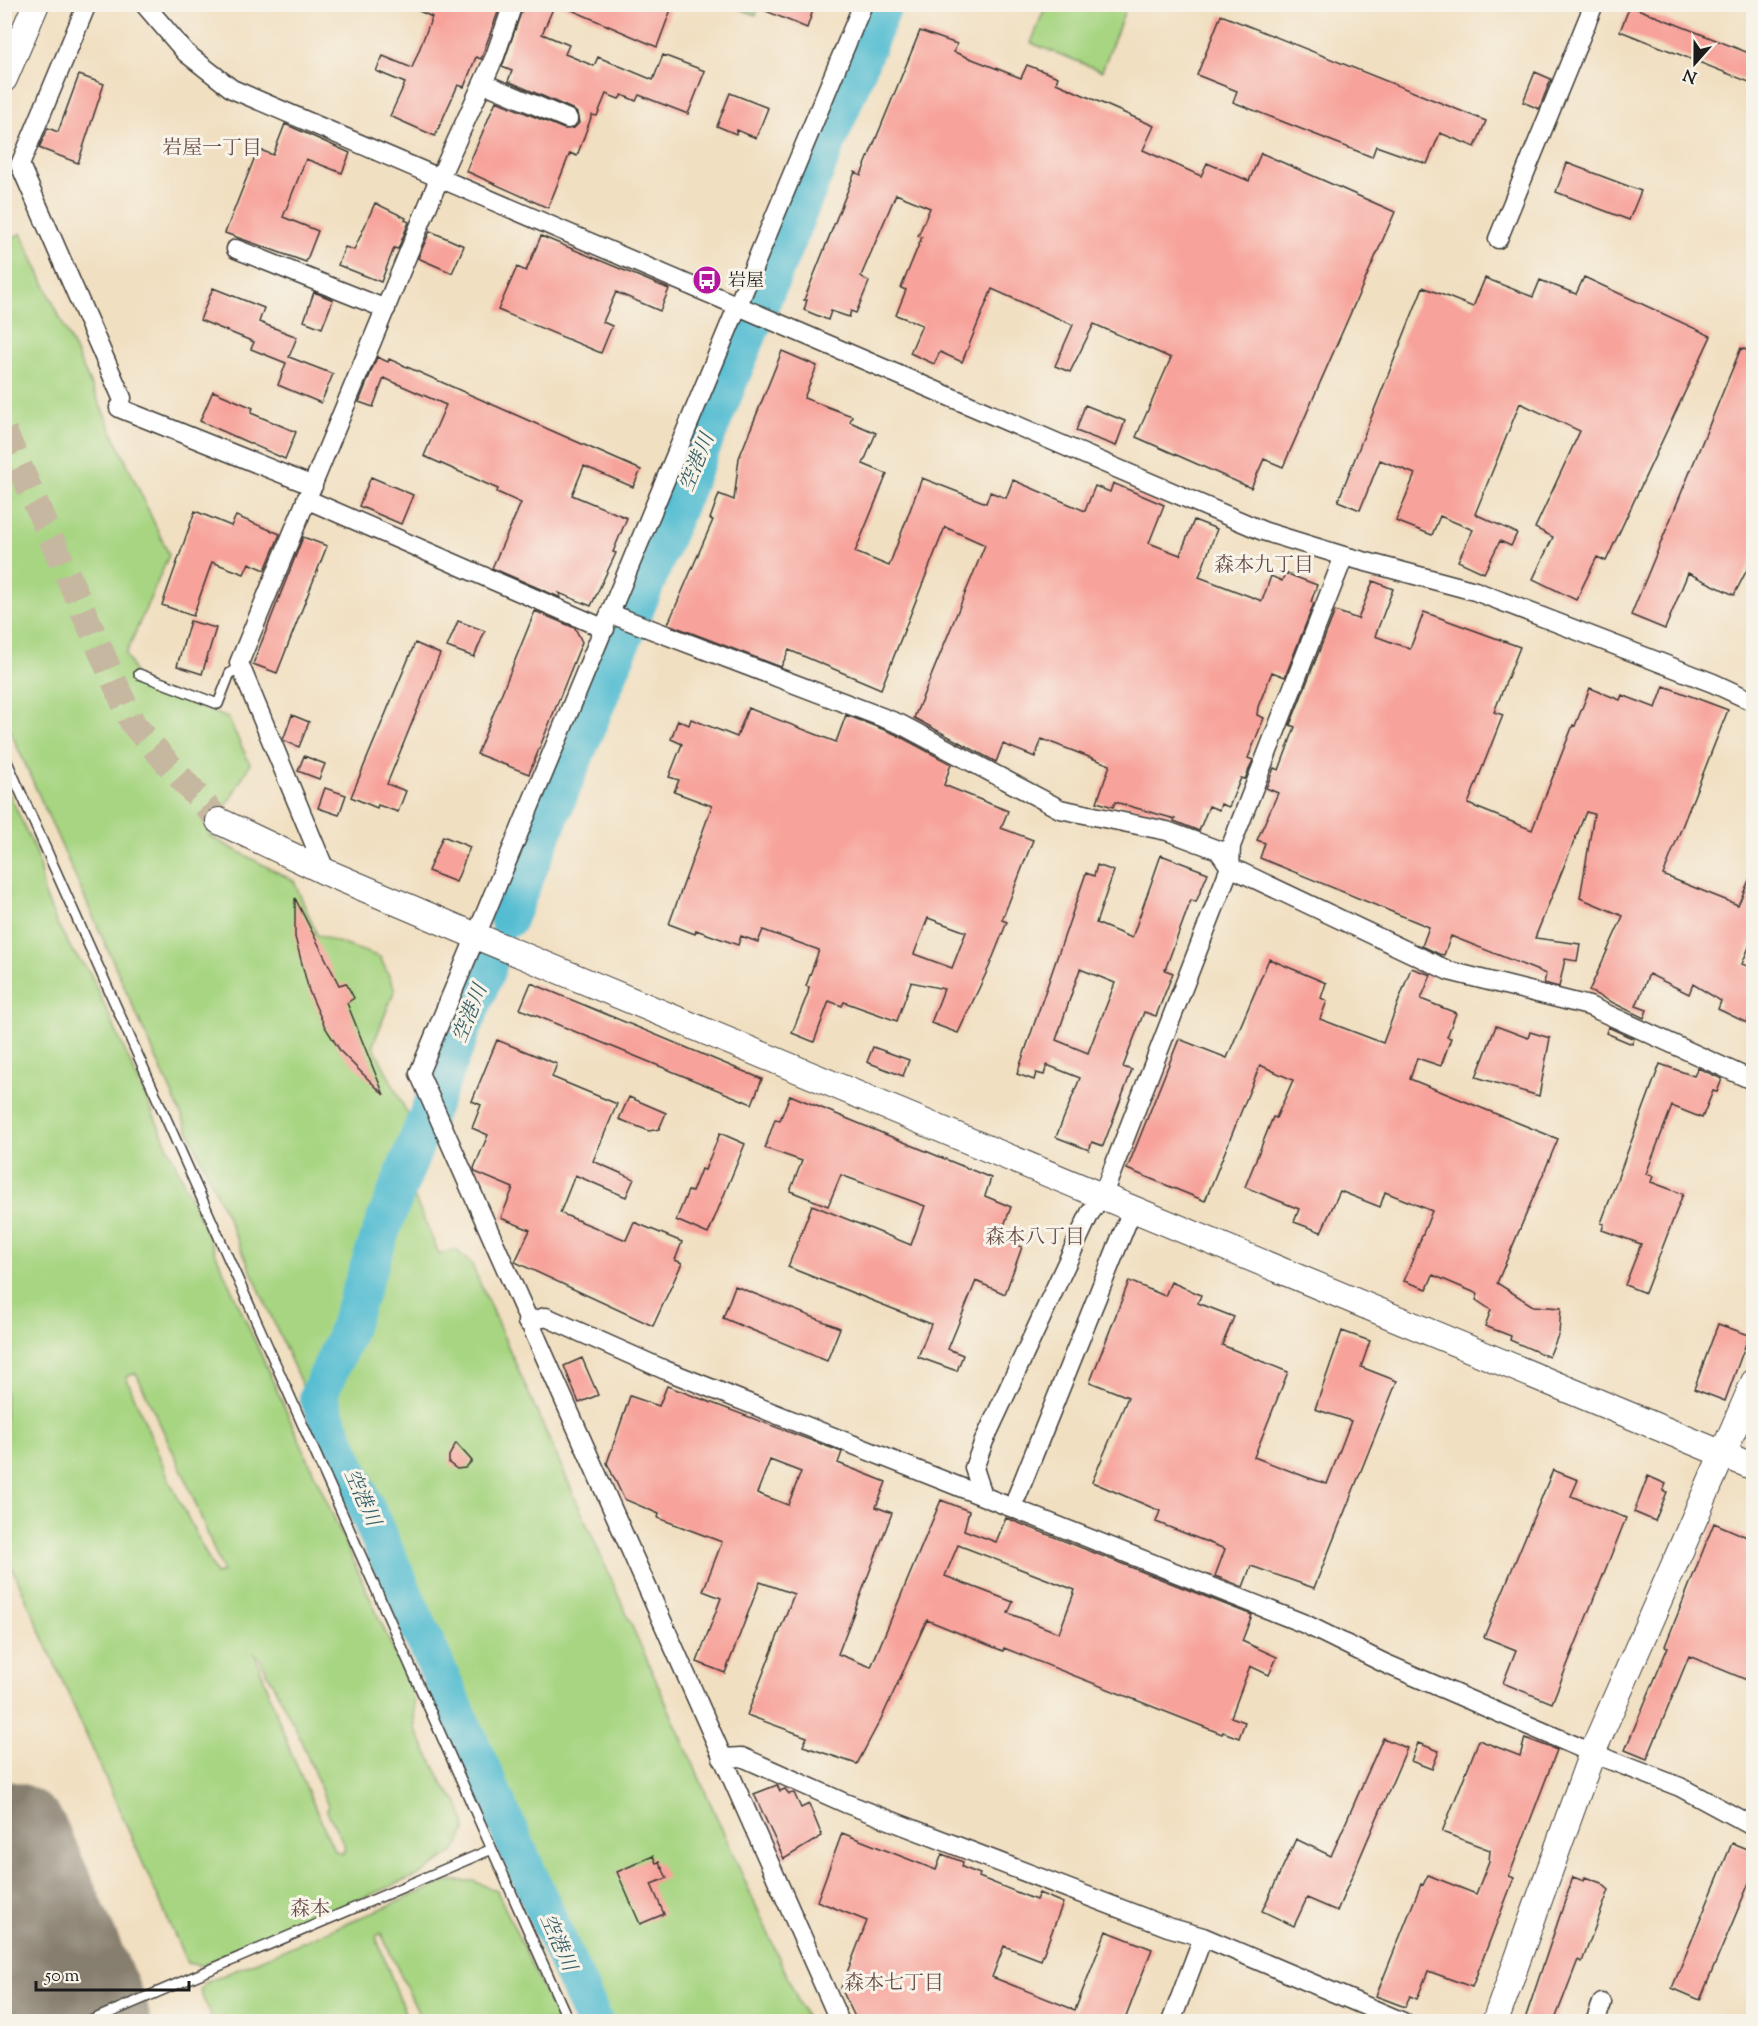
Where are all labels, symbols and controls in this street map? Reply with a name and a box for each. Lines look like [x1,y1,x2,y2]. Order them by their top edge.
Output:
north arrow [1665,33,1725,93]
text: N [1680,62,1701,88]
district label: 岩屋一丁目 [162,135,262,164]
bus stop icon: 岩屋 [691,264,723,296]
place label: 岩屋 [728,269,764,295]
water label: 空港川 [674,428,724,496]
district label: 森本九丁目 [1214,552,1314,581]
water label: 空港川 [447,979,497,1047]
district label: 森本八丁目 [985,1224,1085,1253]
water label: 空港川 [335,1465,387,1533]
district label: 森本 [290,1896,330,1925]
water label: 空港川 [531,1910,583,1978]
scale bar [36,1954,189,1992]
text: 50 m [44,1964,80,1990]
district label: 森本七丁目 [844,1970,944,1999]

